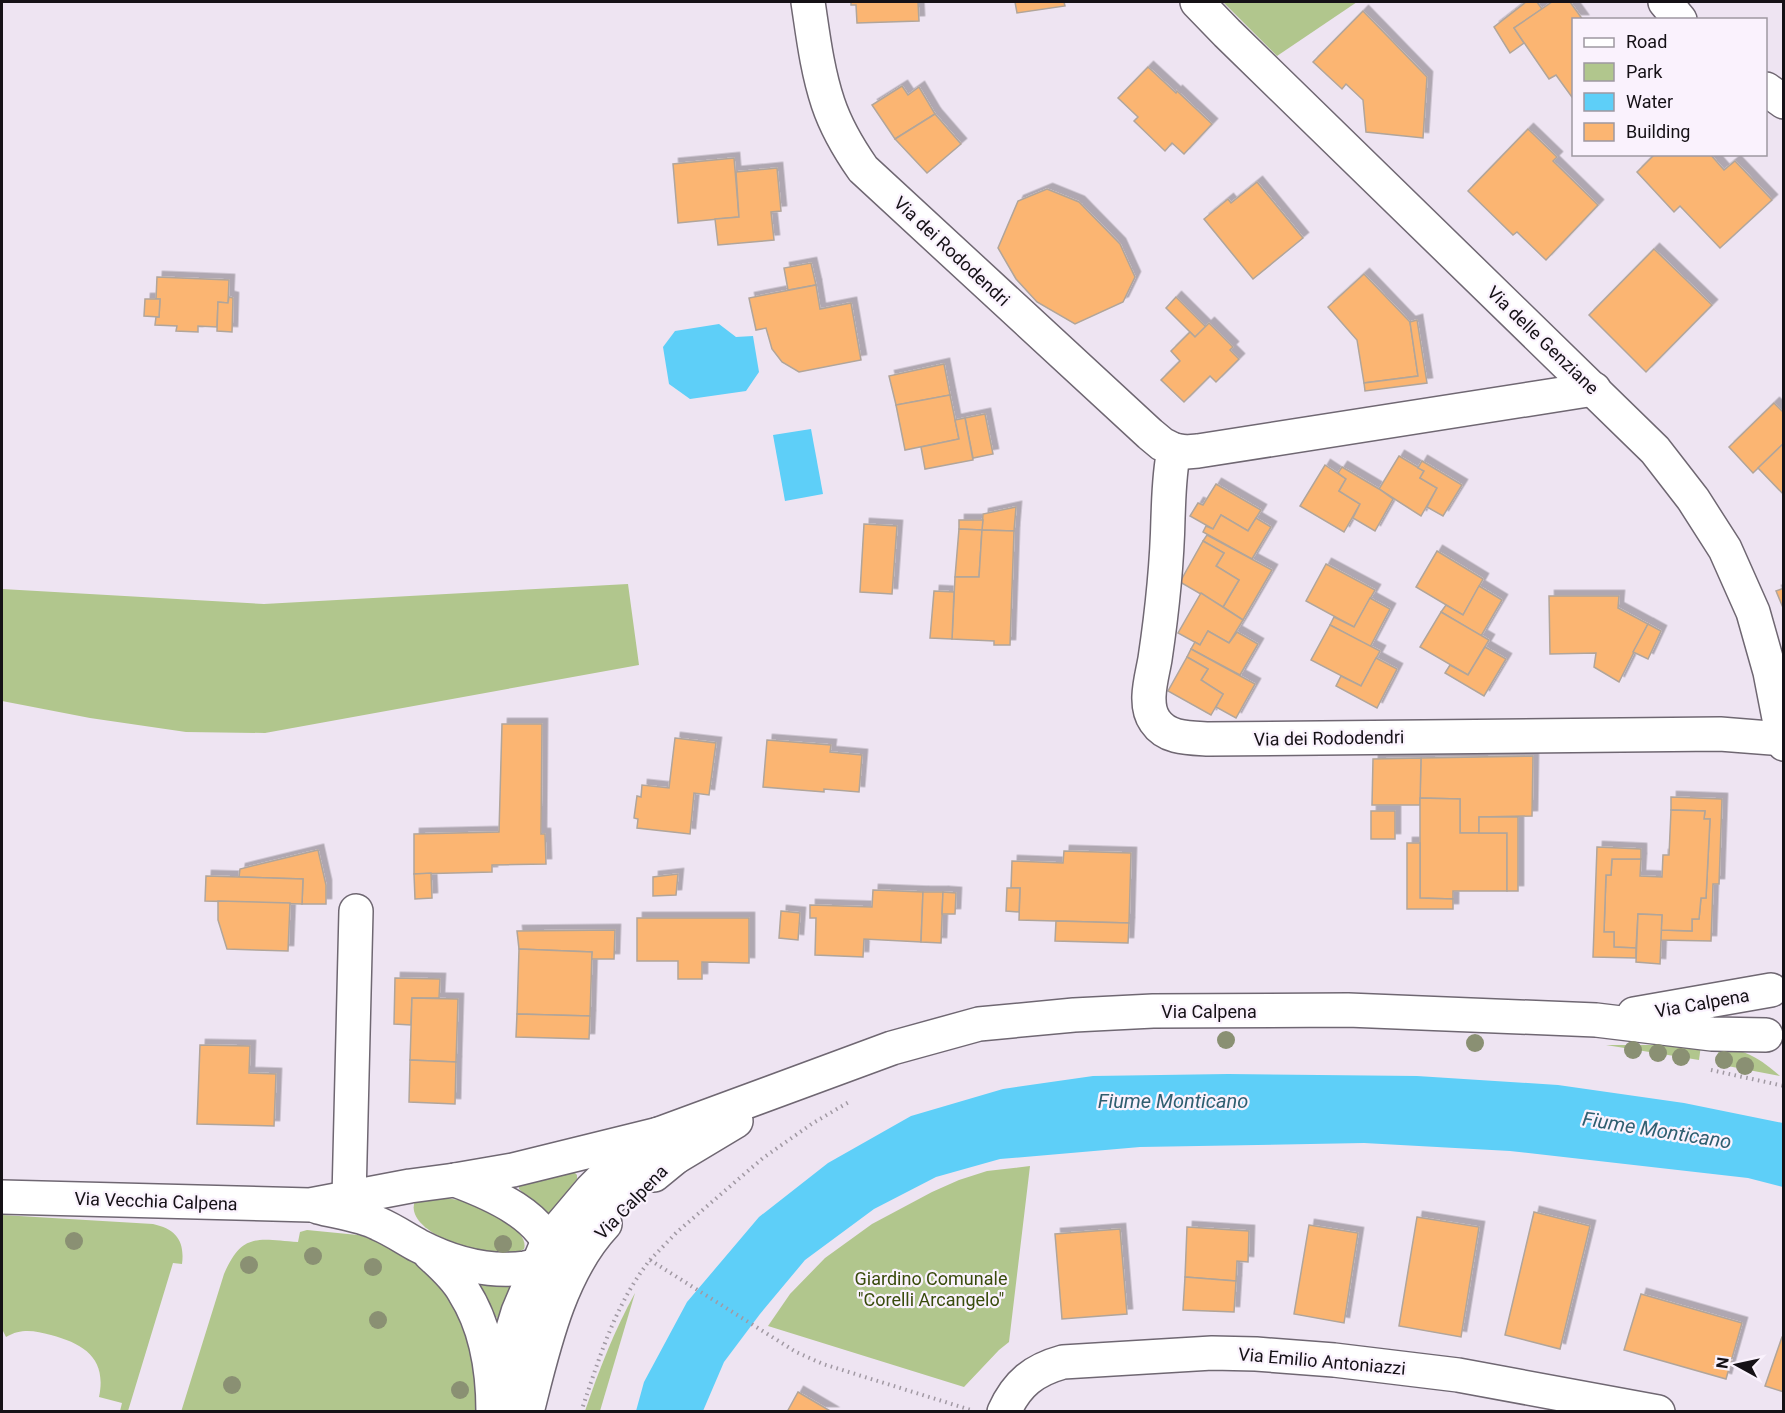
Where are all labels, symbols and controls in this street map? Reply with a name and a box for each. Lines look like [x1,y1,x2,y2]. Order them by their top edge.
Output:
legend [1572,18,1767,156]
text: Road [1626,31,1667,52]
text: Park [1626,61,1663,82]
text: Water [1626,91,1673,112]
text: Building [1626,121,1690,142]
street label: Via dei Rododendri [890,192,1014,310]
street label: Via delle Genziane [1483,281,1603,399]
street label: Via dei Rododendri [1253,726,1405,750]
street label: Via Calpena [1653,984,1751,1022]
street label: Via Calpena [1161,1001,1257,1022]
water label: Fiume Monticano [1098,1089,1248,1113]
water label: Fiume Monticano [1581,1106,1733,1154]
street label: Via Calpena [590,1160,672,1244]
street label: Via Vecchia Calpena [74,1188,238,1214]
park label: Giardino Comunale "Corelli Arcangelo" [855,1268,1007,1310]
north arrow [1707,1335,1767,1395]
street label: Via Emilio Antoniazzi [1237,1343,1407,1379]
text: N [1712,1356,1733,1370]

